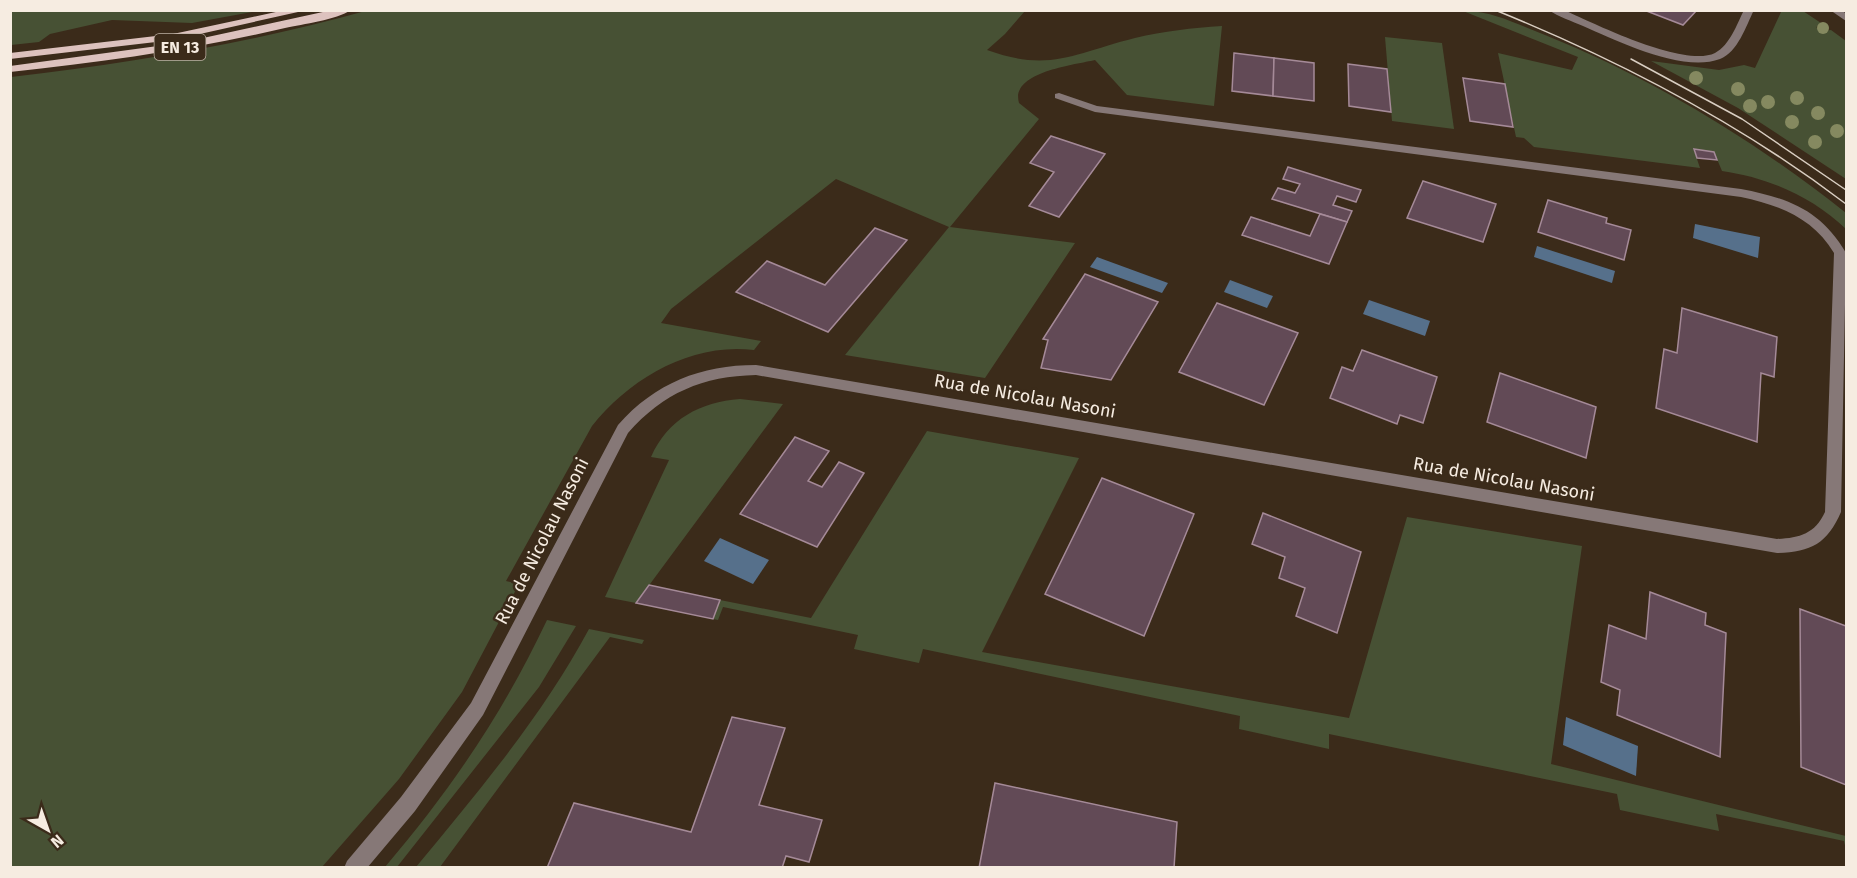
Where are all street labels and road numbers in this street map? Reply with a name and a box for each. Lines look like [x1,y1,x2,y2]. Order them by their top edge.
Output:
road number: EN 13 [154,34,206,60]
street label: Rua de Nicolau Nasoni [932,369,1118,423]
street label: Rua de Nicolau Nasoni [1411,452,1597,506]
street label: Rua de Nicolau Nasoni [490,454,594,628]

